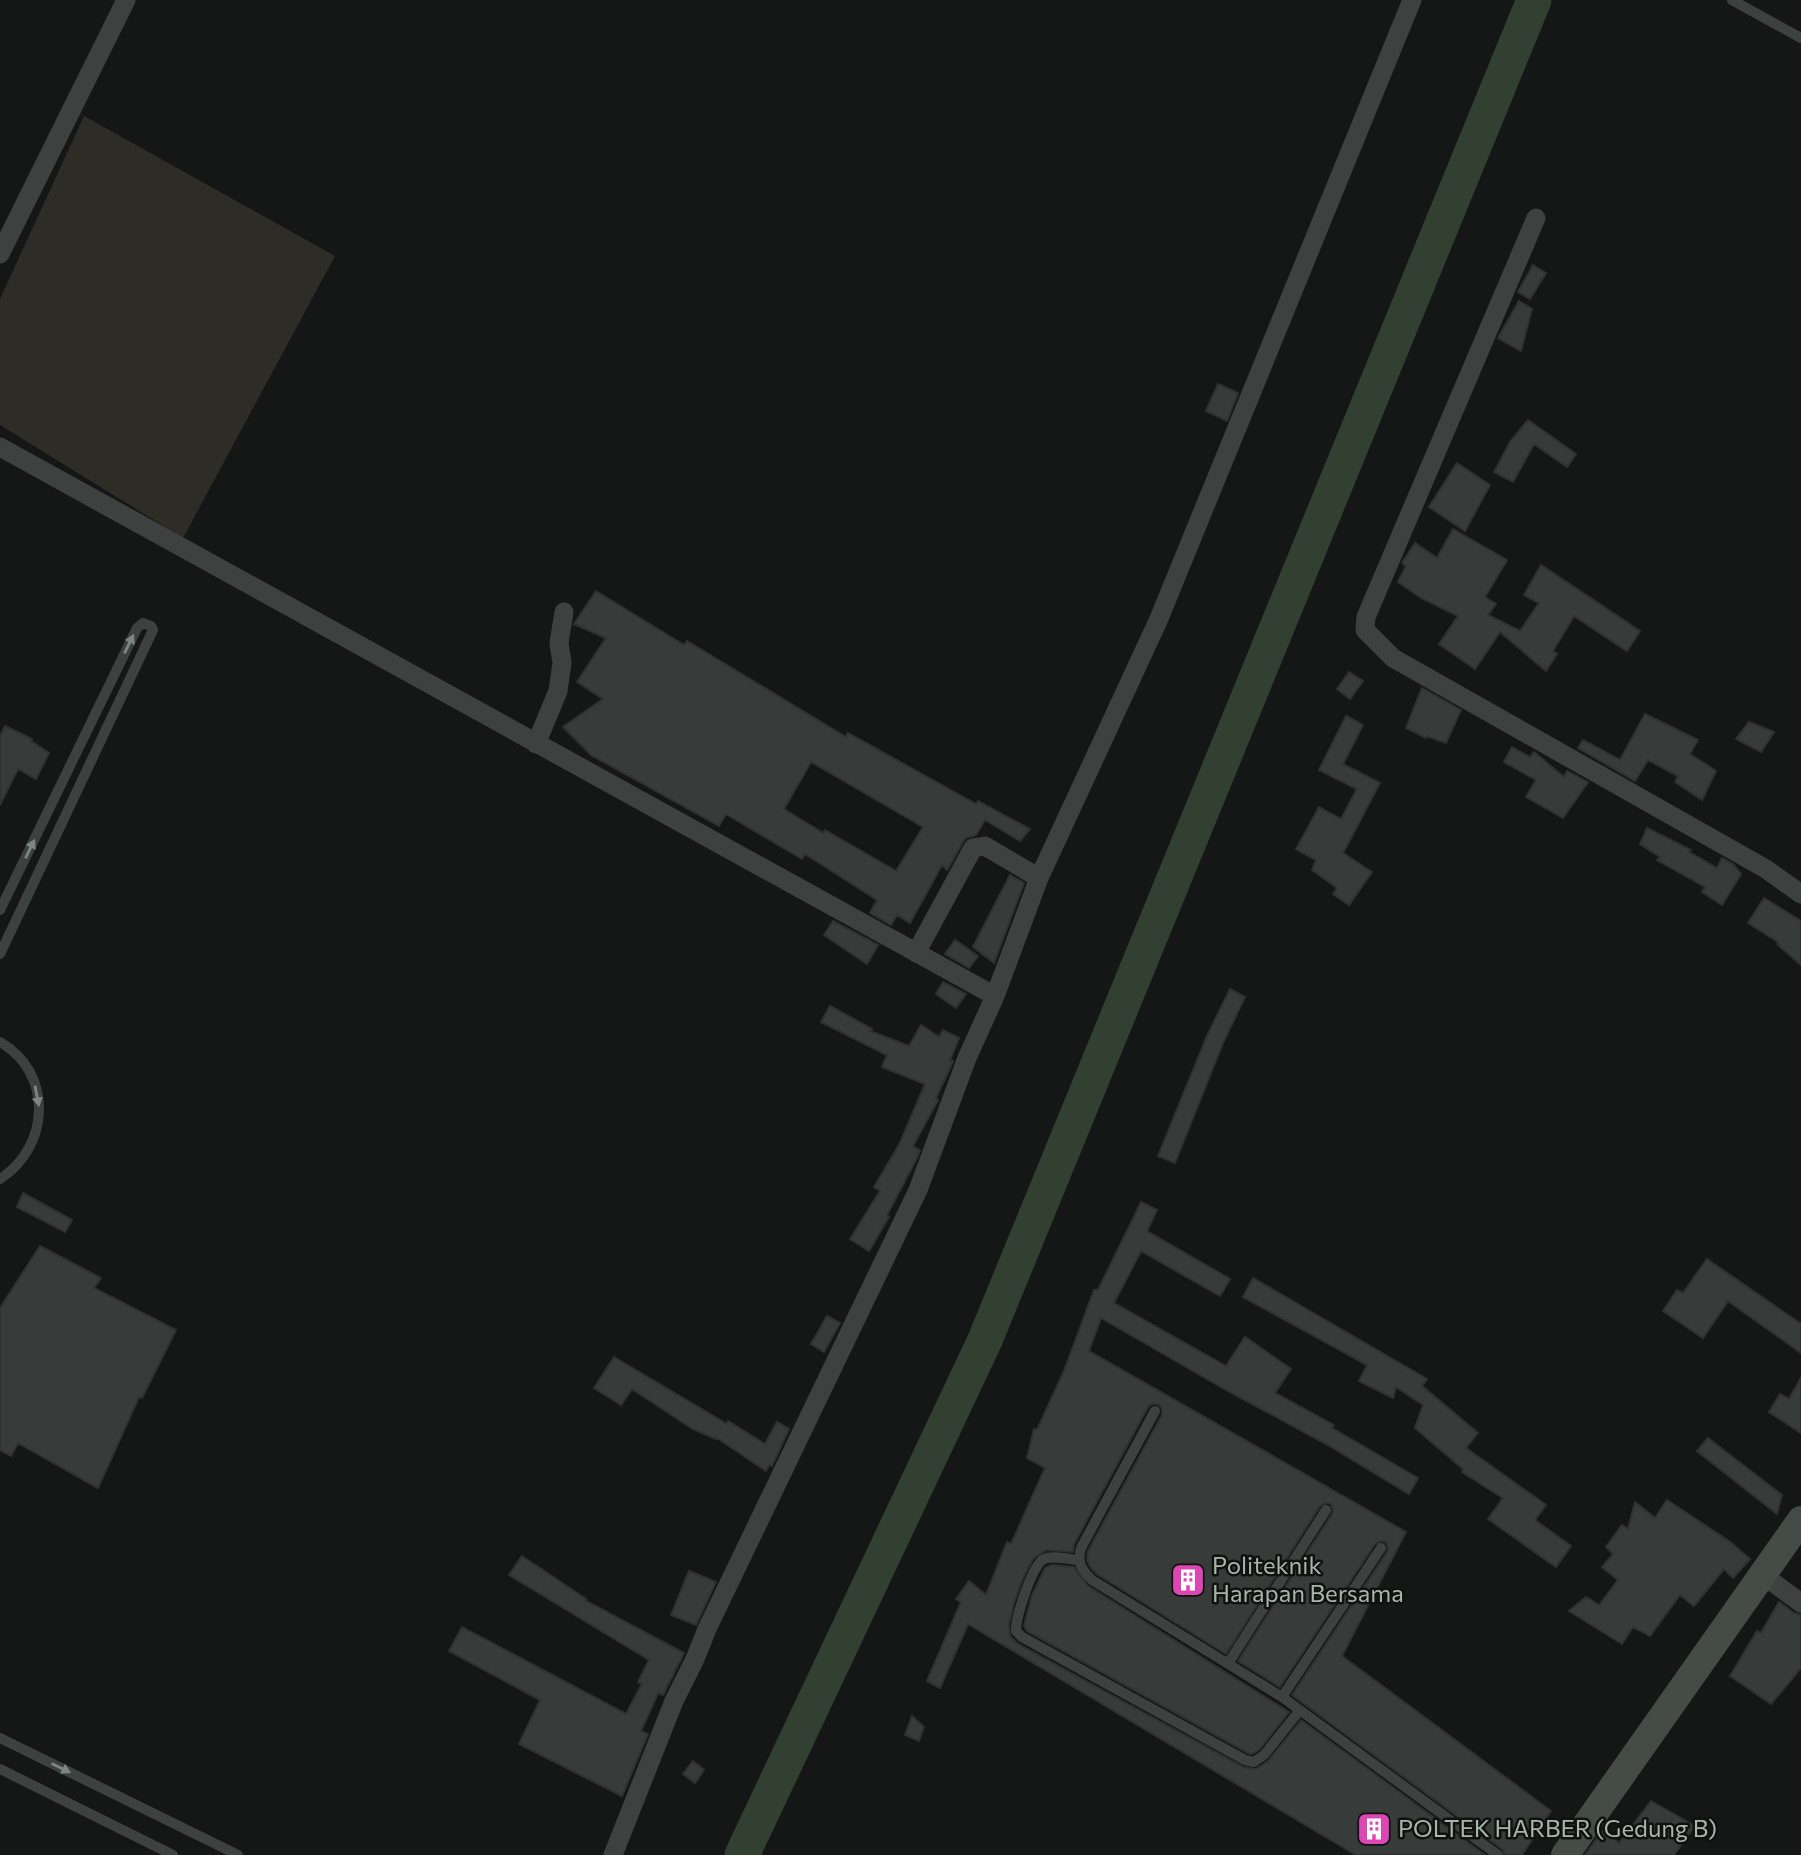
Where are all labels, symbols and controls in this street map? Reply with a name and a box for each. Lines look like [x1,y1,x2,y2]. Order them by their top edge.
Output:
one-way arrow [124,634,135,654]
one-way arrow [24,839,36,859]
one-way arrow [31,1085,42,1107]
place label: Politeknik Harapan Bersama [1212,1550,1404,1607]
building icon: Politeknik Harapan Bersama [1169,1561,1207,1599]
one-way arrow [51,1763,71,1774]
building icon: POLTEK HARBER (Gedung B) [1355,1810,1393,1848]
place label: POLTEK HARBER (Gedung B) [1398,1813,1717,1842]

